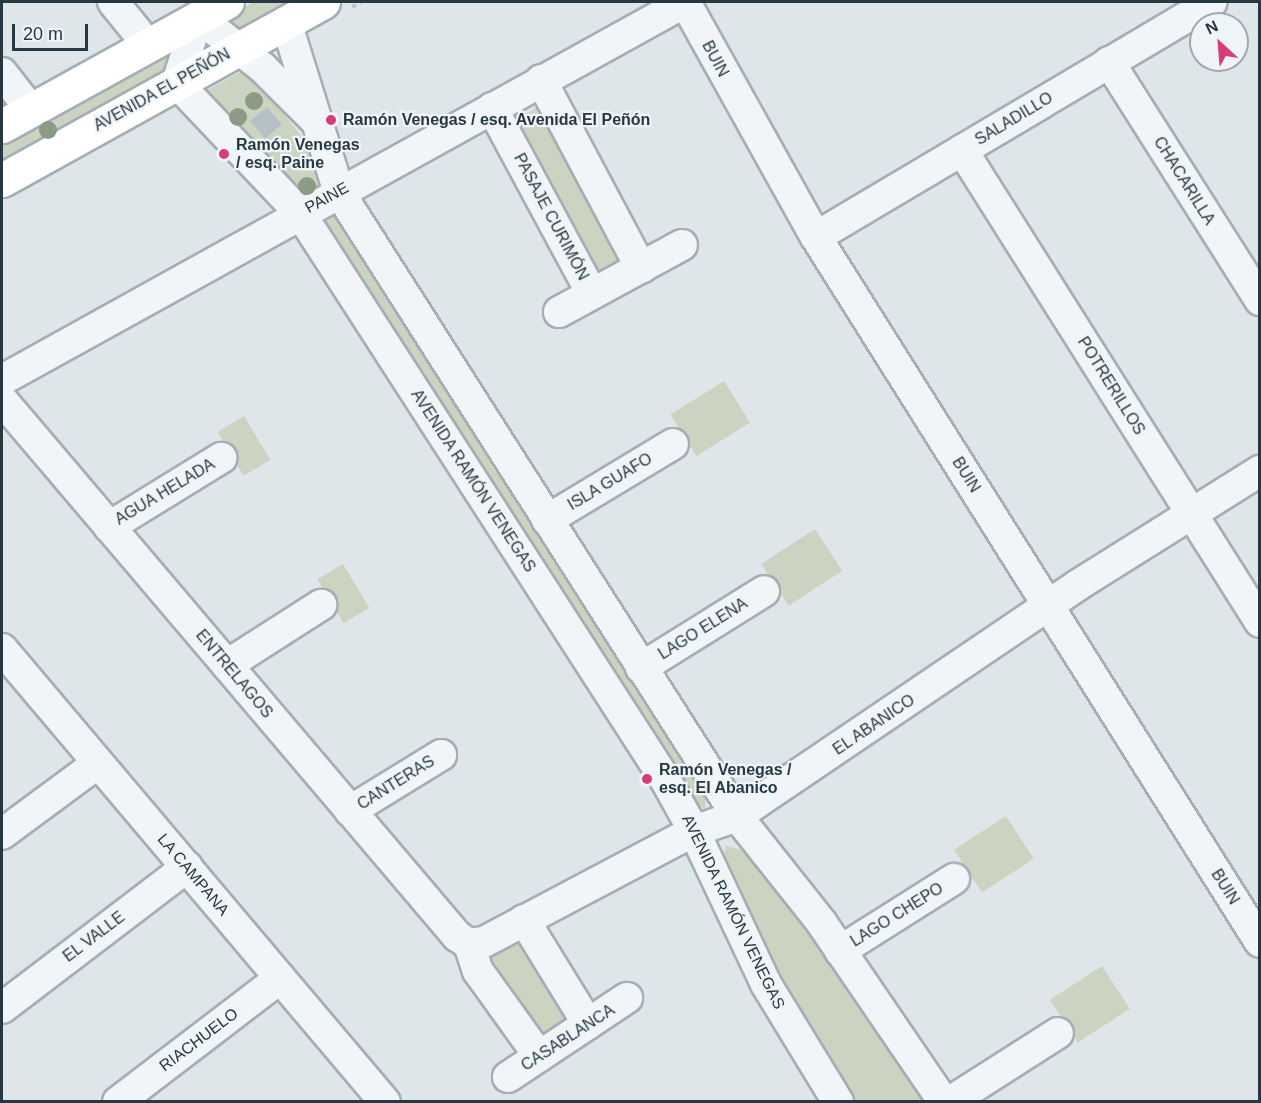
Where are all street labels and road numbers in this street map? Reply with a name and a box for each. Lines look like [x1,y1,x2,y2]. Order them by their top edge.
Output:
street label: BUIN [698,38,732,80]
street label: AVENIDA EL PEÑÓN [90,44,234,136]
street label: SALADILLO [972,88,1056,150]
street label: CHACARILLA [1149,133,1219,229]
street label: PASAJE CURIMÓN [509,150,593,284]
street label: PAINE [302,178,352,218]
street label: POTRERILLOS [1073,333,1149,439]
street label: AVENIDA RAMÓN VENEGAS [406,386,540,576]
street label: ISLA GUAFO [564,449,656,515]
street label: AGUA HELADA [111,454,219,530]
street label: BUIN [948,454,984,496]
street label: LAGO ELENA [655,594,751,664]
street label: ENTRELAGOS [191,626,277,722]
street label: EL ABANICO [829,690,919,760]
street label: CANTERAS [354,752,438,814]
street label: AVENIDA RAMÓN VENEGAS [677,811,789,1013]
street label: LA CAMPANA [153,830,233,920]
street label: BUIN [1207,866,1243,908]
street label: LAGO CHEPO [847,879,947,951]
street label: EL VALLE [59,907,129,967]
street label: CASABLANCA [518,1001,618,1075]
street label: RIACHUELO [156,1004,242,1076]

